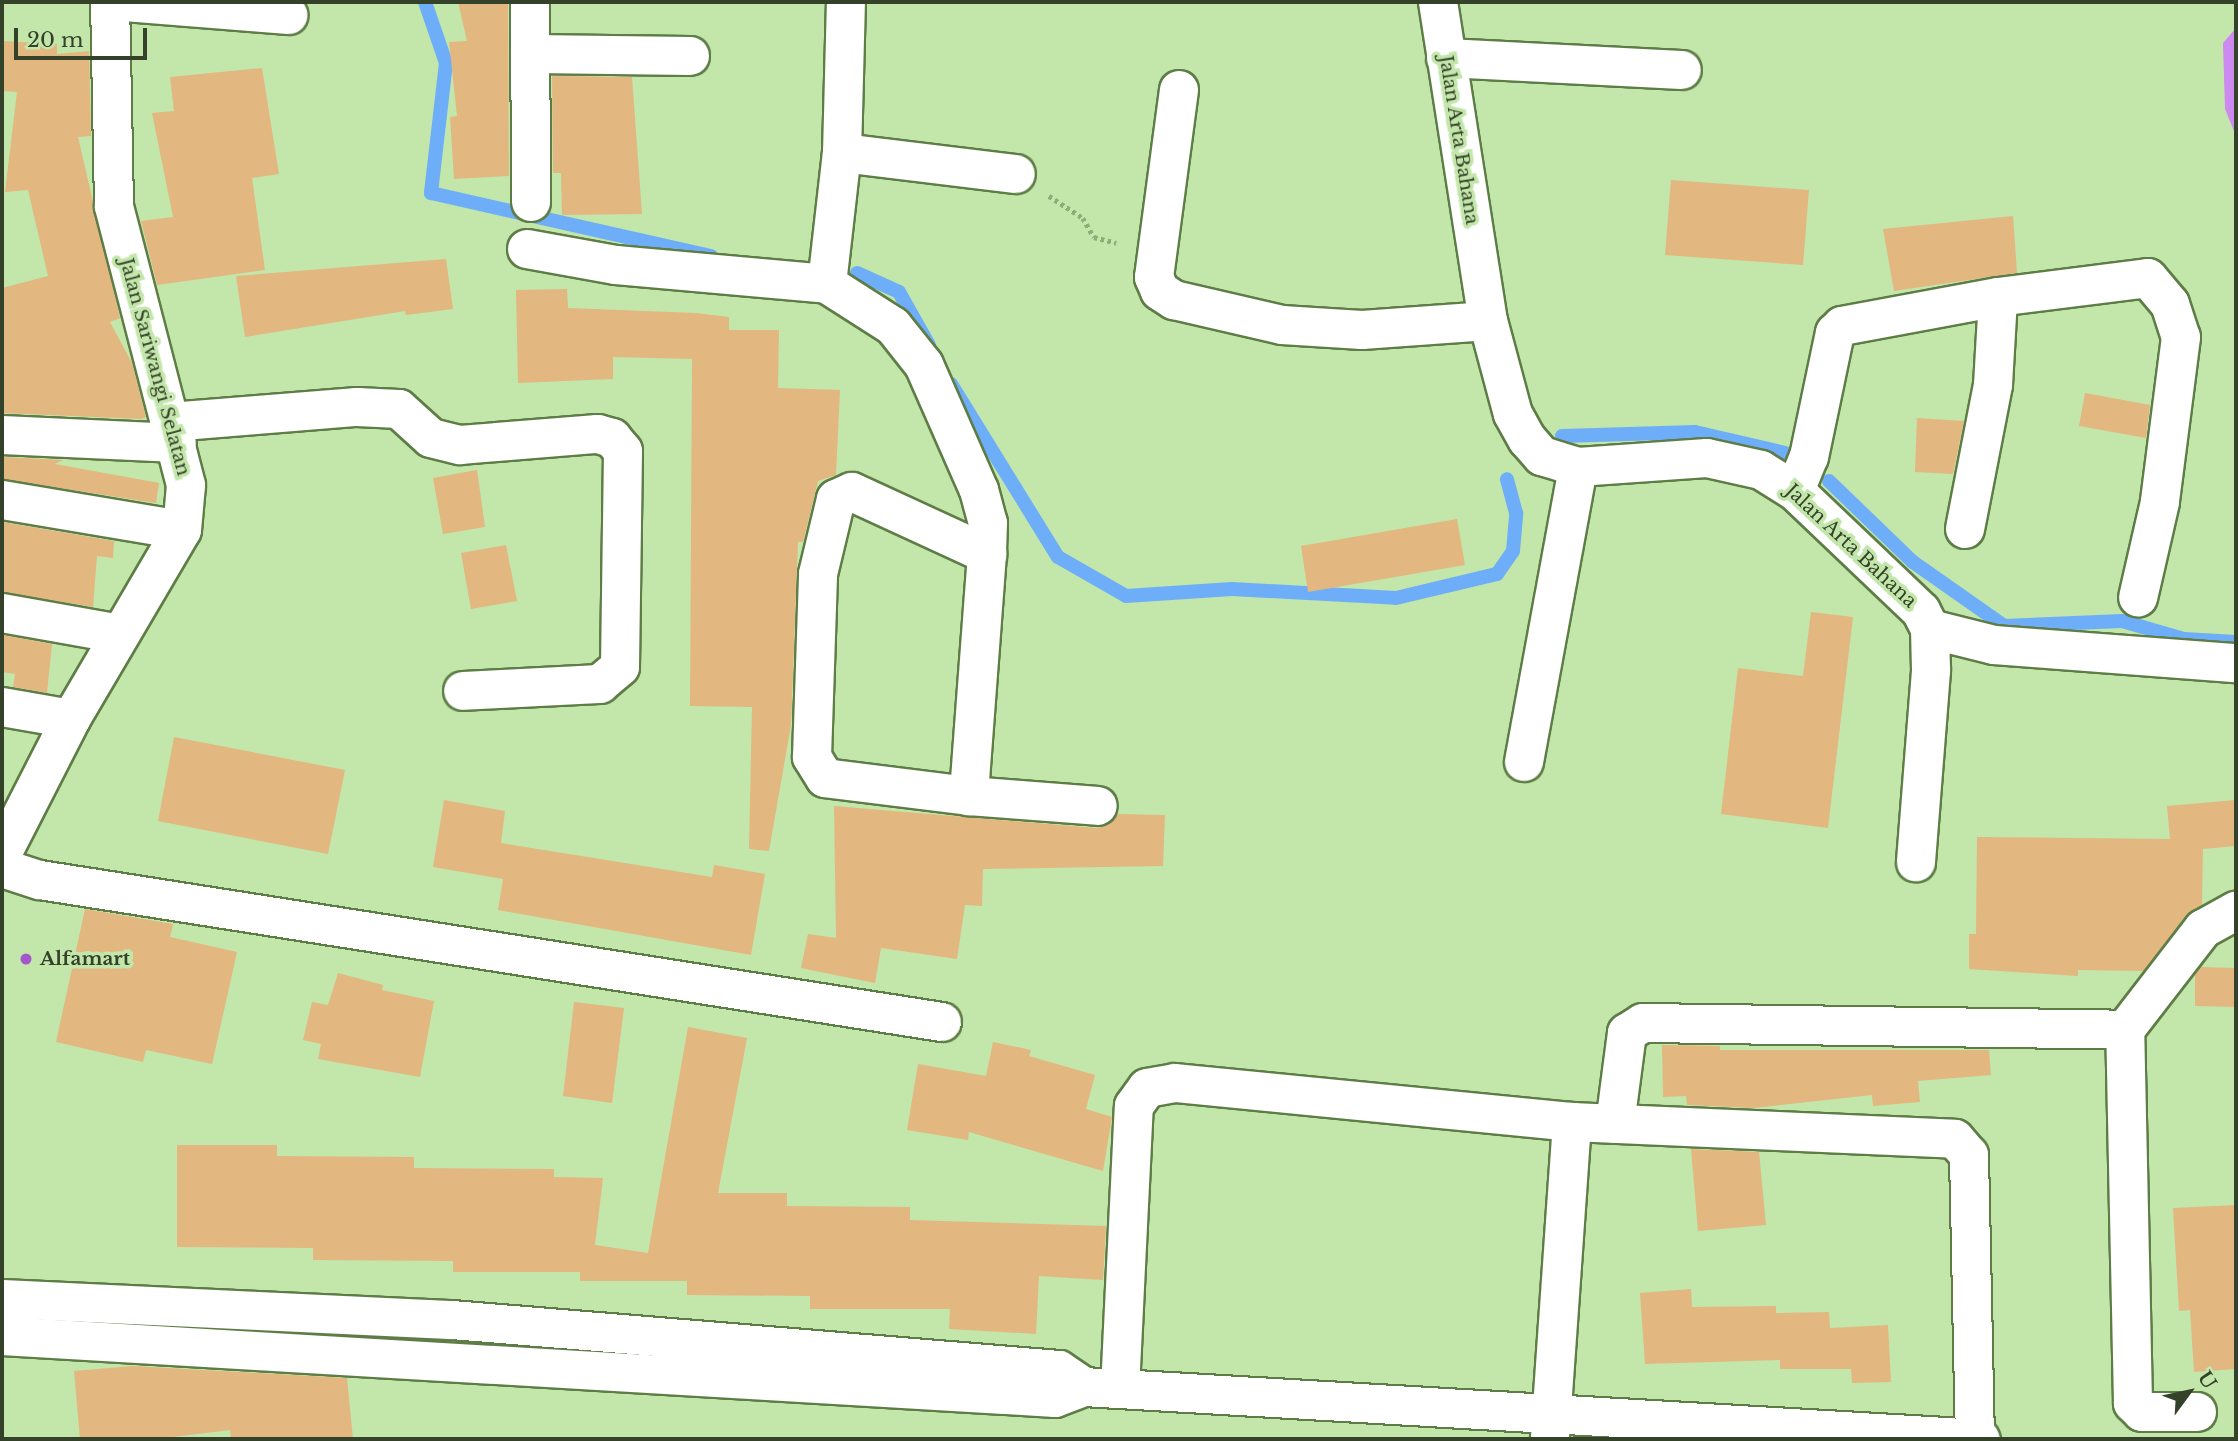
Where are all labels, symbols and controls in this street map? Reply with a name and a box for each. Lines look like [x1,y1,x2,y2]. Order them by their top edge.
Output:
scale bar [18,14,150,58]
text: 20 m [27,27,84,53]
street label: Jalan Arta Bahana [1434,53,1484,227]
street label: Jalan Sariwangi Selatan [115,256,195,478]
street label: Jalan Arta Bahana [1780,479,1922,613]
place label: Alfamart [40,948,130,970]
marker: Alfamart [18,951,34,967]
north arrow [2154,1357,2224,1427]
text: U [2193,1367,2221,1394]

